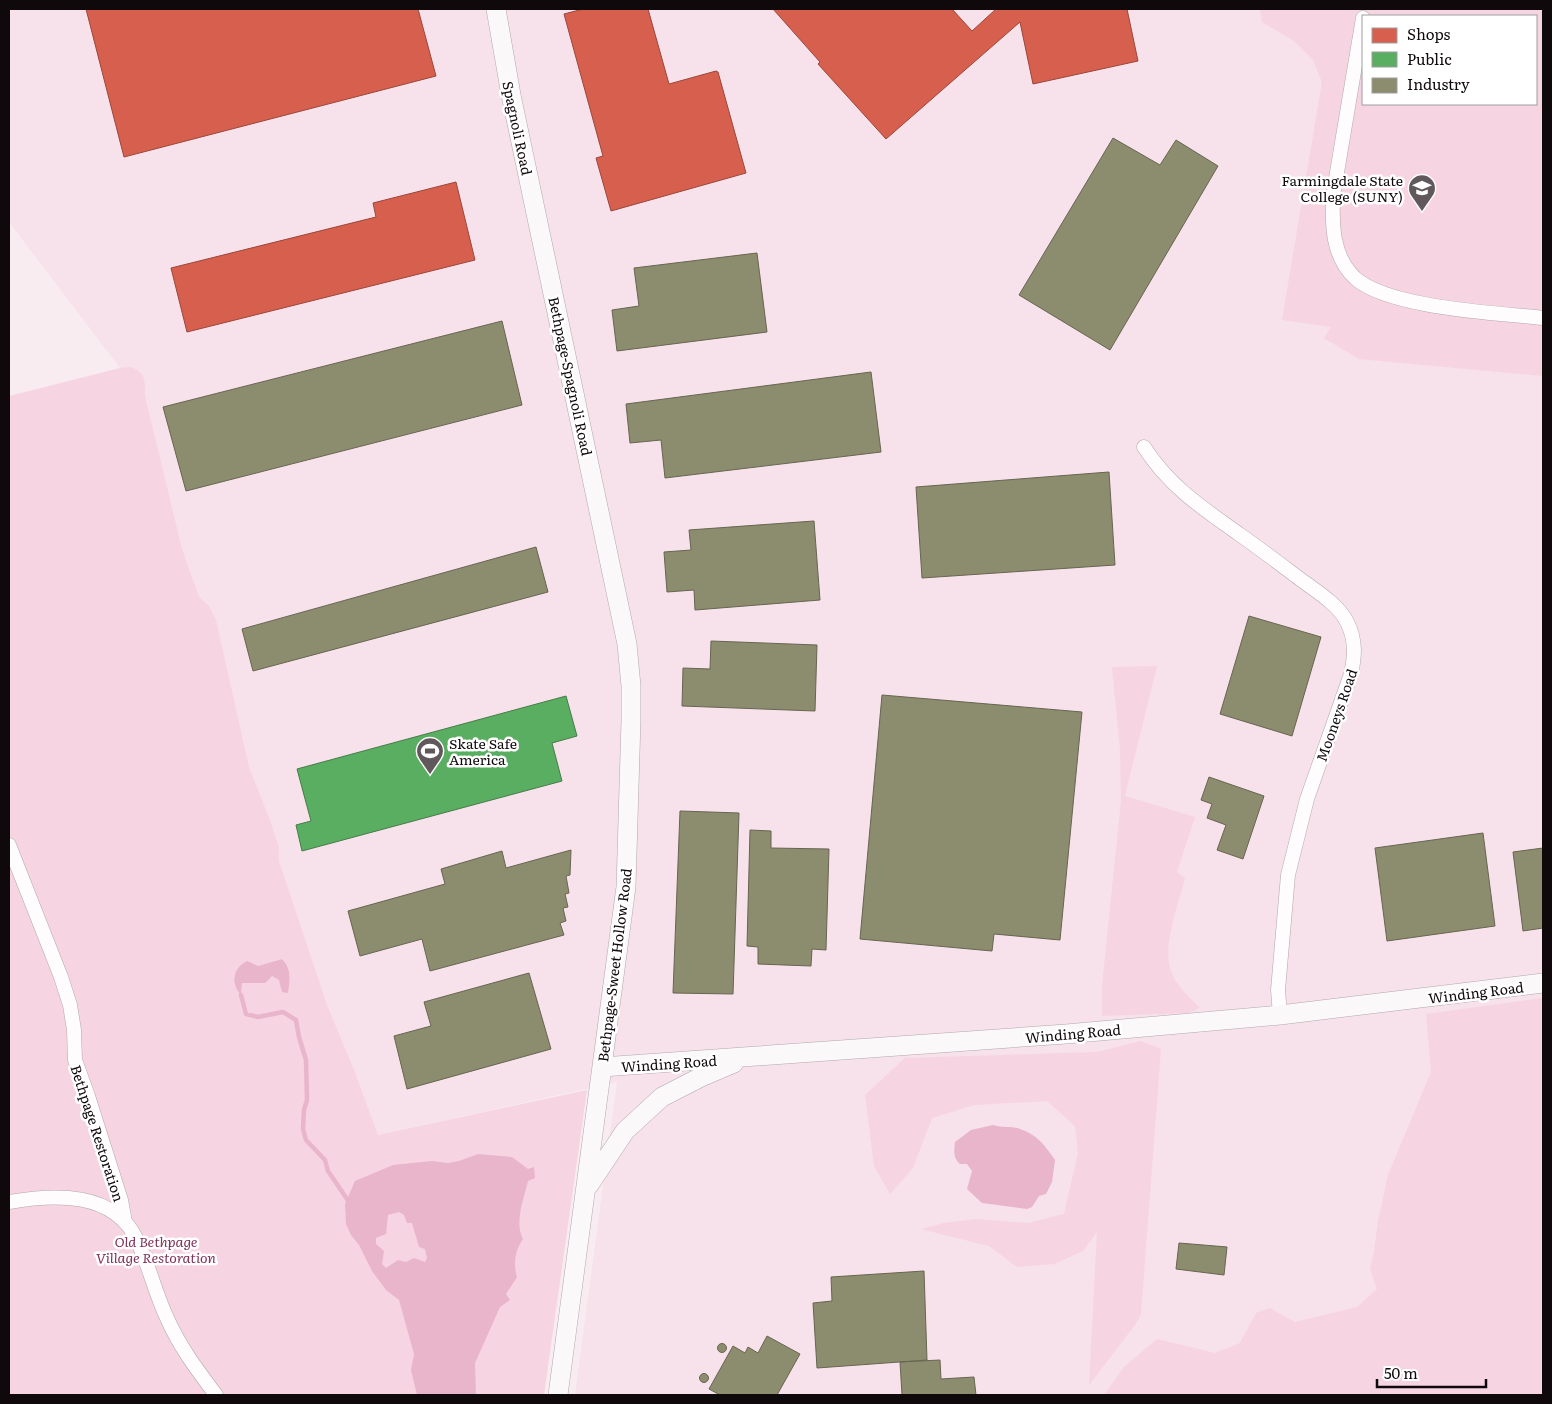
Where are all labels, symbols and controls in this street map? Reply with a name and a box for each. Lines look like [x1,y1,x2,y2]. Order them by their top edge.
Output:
legend [1362,15,1537,105]
text: Shops [1407,22,1450,45]
text: Public [1407,47,1452,70]
text: Industry [1407,72,1470,95]
street label: Spagnoli Road [498,79,538,177]
place label: Farmingdale State College (SUNY) [1281,170,1403,206]
school or university icon: Farmingdale State College (SUNY) [1407,173,1437,212]
street label: Bethpage-Spagnoli Road [544,295,598,458]
street label: Mooneys Road [1311,665,1361,764]
place label: Skate Safe America [449,733,517,769]
sports icon: Skate Safe America [415,736,445,775]
street label: Bethpage-Sweet Hollow Road [592,867,636,1063]
street label: Winding Road [1427,976,1525,1008]
street label: Winding Road [1024,1019,1122,1047]
street label: Winding Road [620,1050,718,1076]
street label: Bethpage Restoration [66,1062,130,1204]
park label: Old Bethpage Village Restoration [96,1231,217,1267]
scale bar [1377,1356,1486,1388]
text: 50 m [1384,1361,1418,1384]

